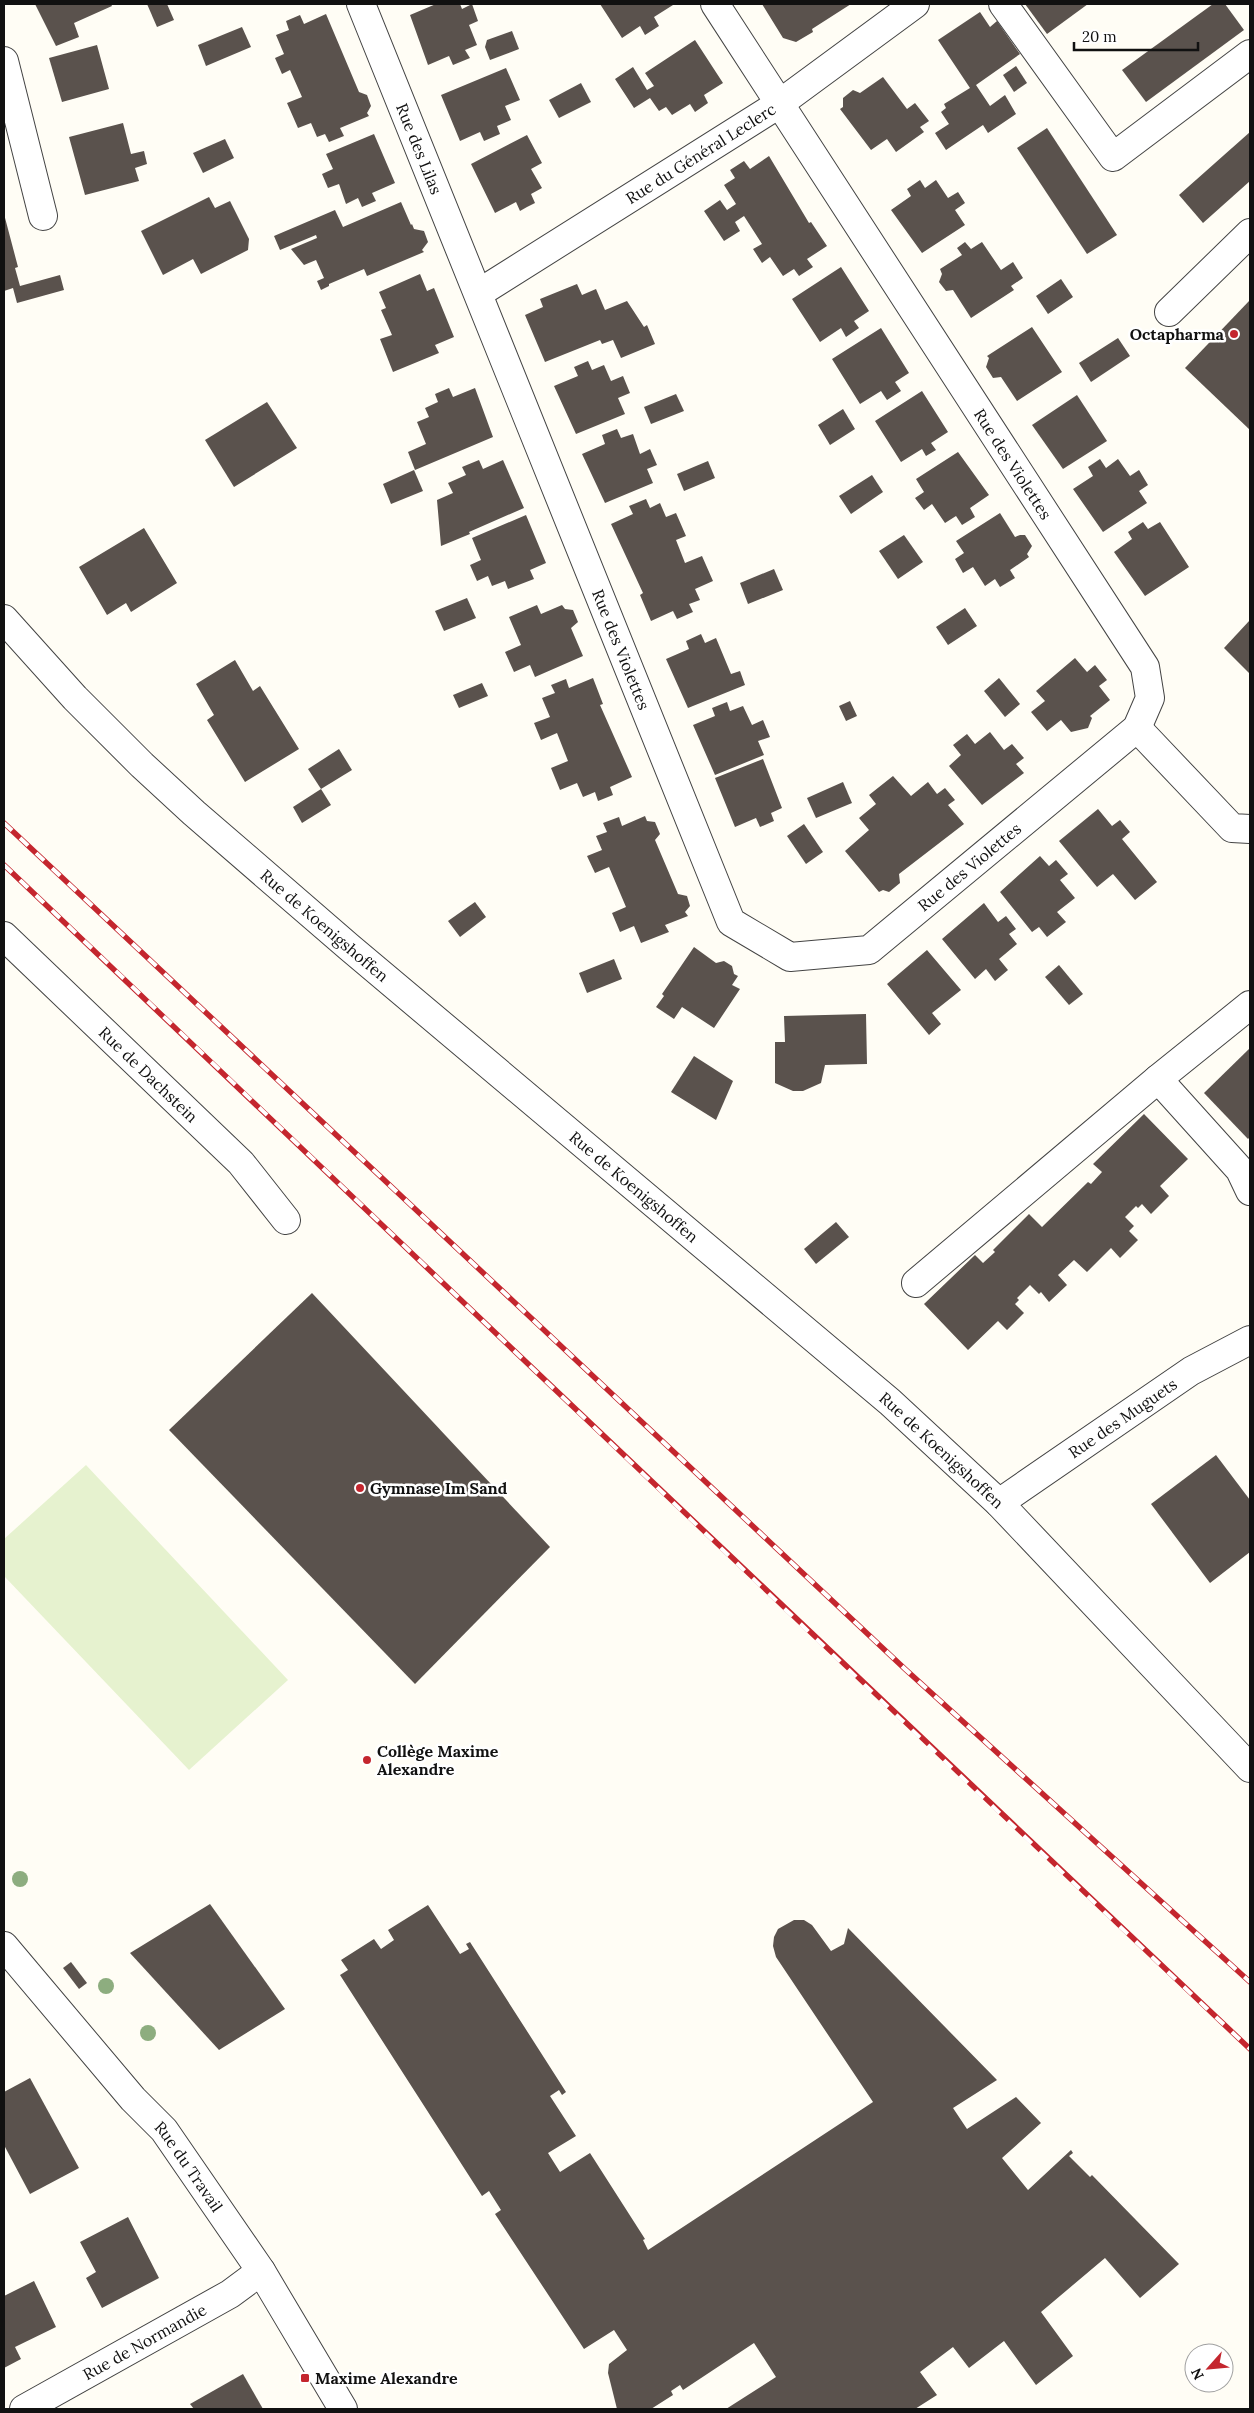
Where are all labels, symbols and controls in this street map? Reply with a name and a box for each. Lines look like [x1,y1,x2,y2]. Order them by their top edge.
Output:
scale bar [1074,20,1198,52]
text: 20 m [1082,27,1117,46]
street label: Rue du Général Leclerc [622,99,779,208]
street label: Rue des Lilas [392,100,447,197]
place label: Octapharma [1130,324,1225,344]
marker: Octapharma [1228,328,1240,340]
street label: Rue des Violettes [970,405,1056,523]
street label: Rue des Violettes [588,586,654,713]
street label: Rue des Violettes [914,818,1025,915]
street label: Rue de Koenigshoffen [256,865,393,986]
street label: Rue de Dachstein [95,1022,202,1127]
street label: Rue de Koenigshoffen [565,1127,703,1247]
street label: Rue des Muguets [1064,1374,1181,1462]
street label: Rue de Koenigshoffen [875,1387,1008,1513]
place label: Gymnase Im Sand [370,1478,508,1498]
marker: Gymnase Im Sand [354,1482,366,1494]
place label: Collège Maxime Alexandre [377,1741,499,1779]
marker: Collège Maxime Alexandre [361,1754,373,1766]
street label: Rue du Travail [151,2117,227,2216]
street label: Rue de Normandie [79,2299,210,2384]
north arrow [1184,2343,1234,2393]
text: N [1187,2365,1208,2383]
place label: Maxime Alexandre [315,2368,458,2388]
marker: Maxime Alexandre [299,2372,311,2384]

